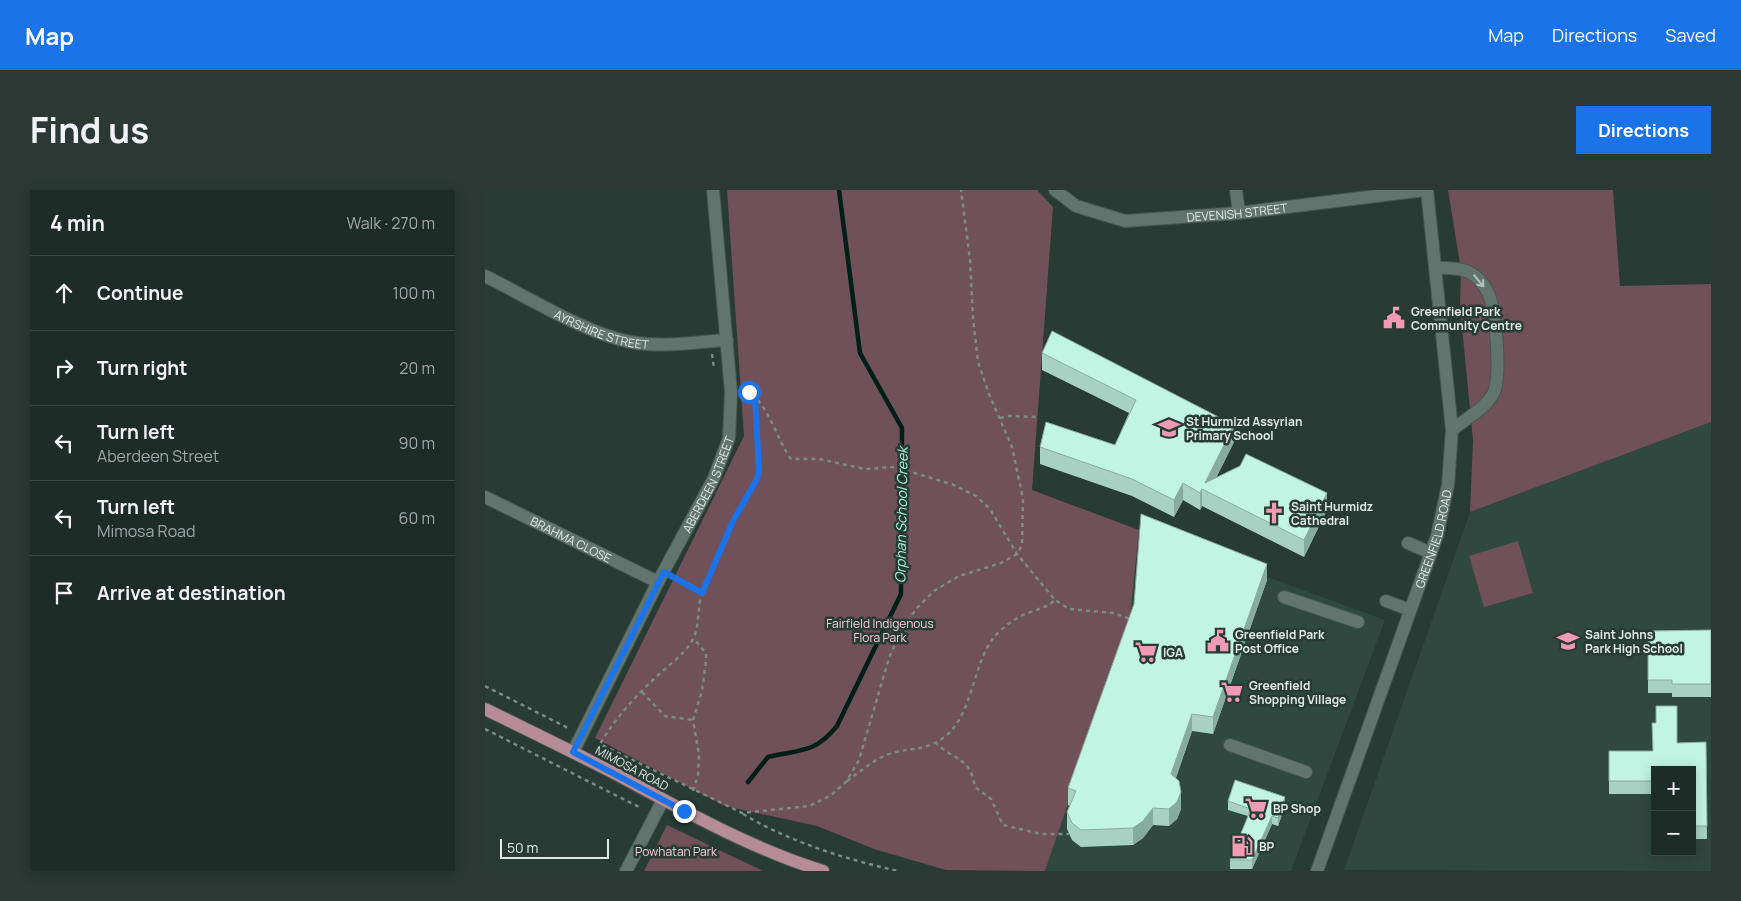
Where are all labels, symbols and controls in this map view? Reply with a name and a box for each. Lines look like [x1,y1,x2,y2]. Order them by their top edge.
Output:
text: Map [25,19,74,52]
text: Map [1488,23,1524,47]
text: Directions [1552,23,1637,47]
text: Saved [1665,23,1716,47]
text: Find us [30,106,149,154]
button: Directions [1576,106,1711,154]
street label: DEVENISH STREET [1186,198,1289,225]
text: 4 min [50,209,105,237]
text: Walk · 270 m [346,212,435,234]
one-way arrow [1473,275,1485,288]
icon: ahead [50,279,78,307]
text: Continue [97,280,183,306]
text: 100 m [392,282,435,304]
place label: Greenfield Park Community Centre [1411,303,1522,334]
street label: AYRSHIRE STREET [551,305,650,353]
public building icon: Greenfield Park Community Centre [1381,305,1407,331]
icon: right [50,354,78,382]
text: Turn right [97,355,187,381]
text: 20 m [399,357,435,379]
route start [738,381,761,404]
place label: St Hurmizd Assyrian Primary School [1186,413,1302,444]
school or university icon: St Hurmizd Assyrian Primary School [1156,415,1182,441]
text: Turn left [97,419,175,445]
icon: left [50,429,78,457]
text: 90 m [399,432,435,454]
street label: ABERDEEN STREET [678,433,738,535]
text: Aberdeen Street [97,445,219,467]
water label: Orphan School Creek [890,445,912,583]
street label: GREENFIELD ROAD [1411,488,1455,590]
text: Turn left [97,494,175,520]
place label: Saint Hurmidz Cathedral [1291,498,1373,529]
church icon: Saint Hurmidz Cathedral [1261,500,1287,526]
icon: left [50,504,78,532]
text: 60 m [399,507,435,529]
street label: BRAHMA CLOSE [528,512,615,567]
text: Mimosa Road [97,520,196,542]
icon: arrive [50,579,78,607]
text: Arrive at destination [97,580,286,606]
park label: Fairfield Indigenous Flora Park [826,615,934,646]
place label: Greenfield Park Post Office [1235,626,1325,657]
place label: Saint Johns Park High School [1585,626,1683,657]
public building icon: Greenfield Park Post Office [1205,628,1231,654]
school or university icon: Saint Johns Park High School [1555,628,1581,654]
supermarket icon: IGA [1133,639,1159,665]
place label: IGA [1163,644,1183,661]
place label: Greenfield Shopping Village [1249,677,1346,708]
supermarket icon: Greenfield Shopping Village [1219,679,1245,705]
street label: MIMOSA ROAD [592,742,672,794]
map controls [1651,766,1696,856]
button: + [1651,766,1696,811]
supermarket icon: BP Shop [1243,795,1269,821]
route end [673,800,696,823]
place label: BP Shop [1273,800,1321,817]
button: − [1651,811,1696,856]
fuel station icon: BP [1229,833,1255,859]
scale bar [500,836,609,859]
text: 50 m [507,838,538,857]
place label: BP [1259,838,1275,855]
park label: Powhatan Park [635,843,718,860]

